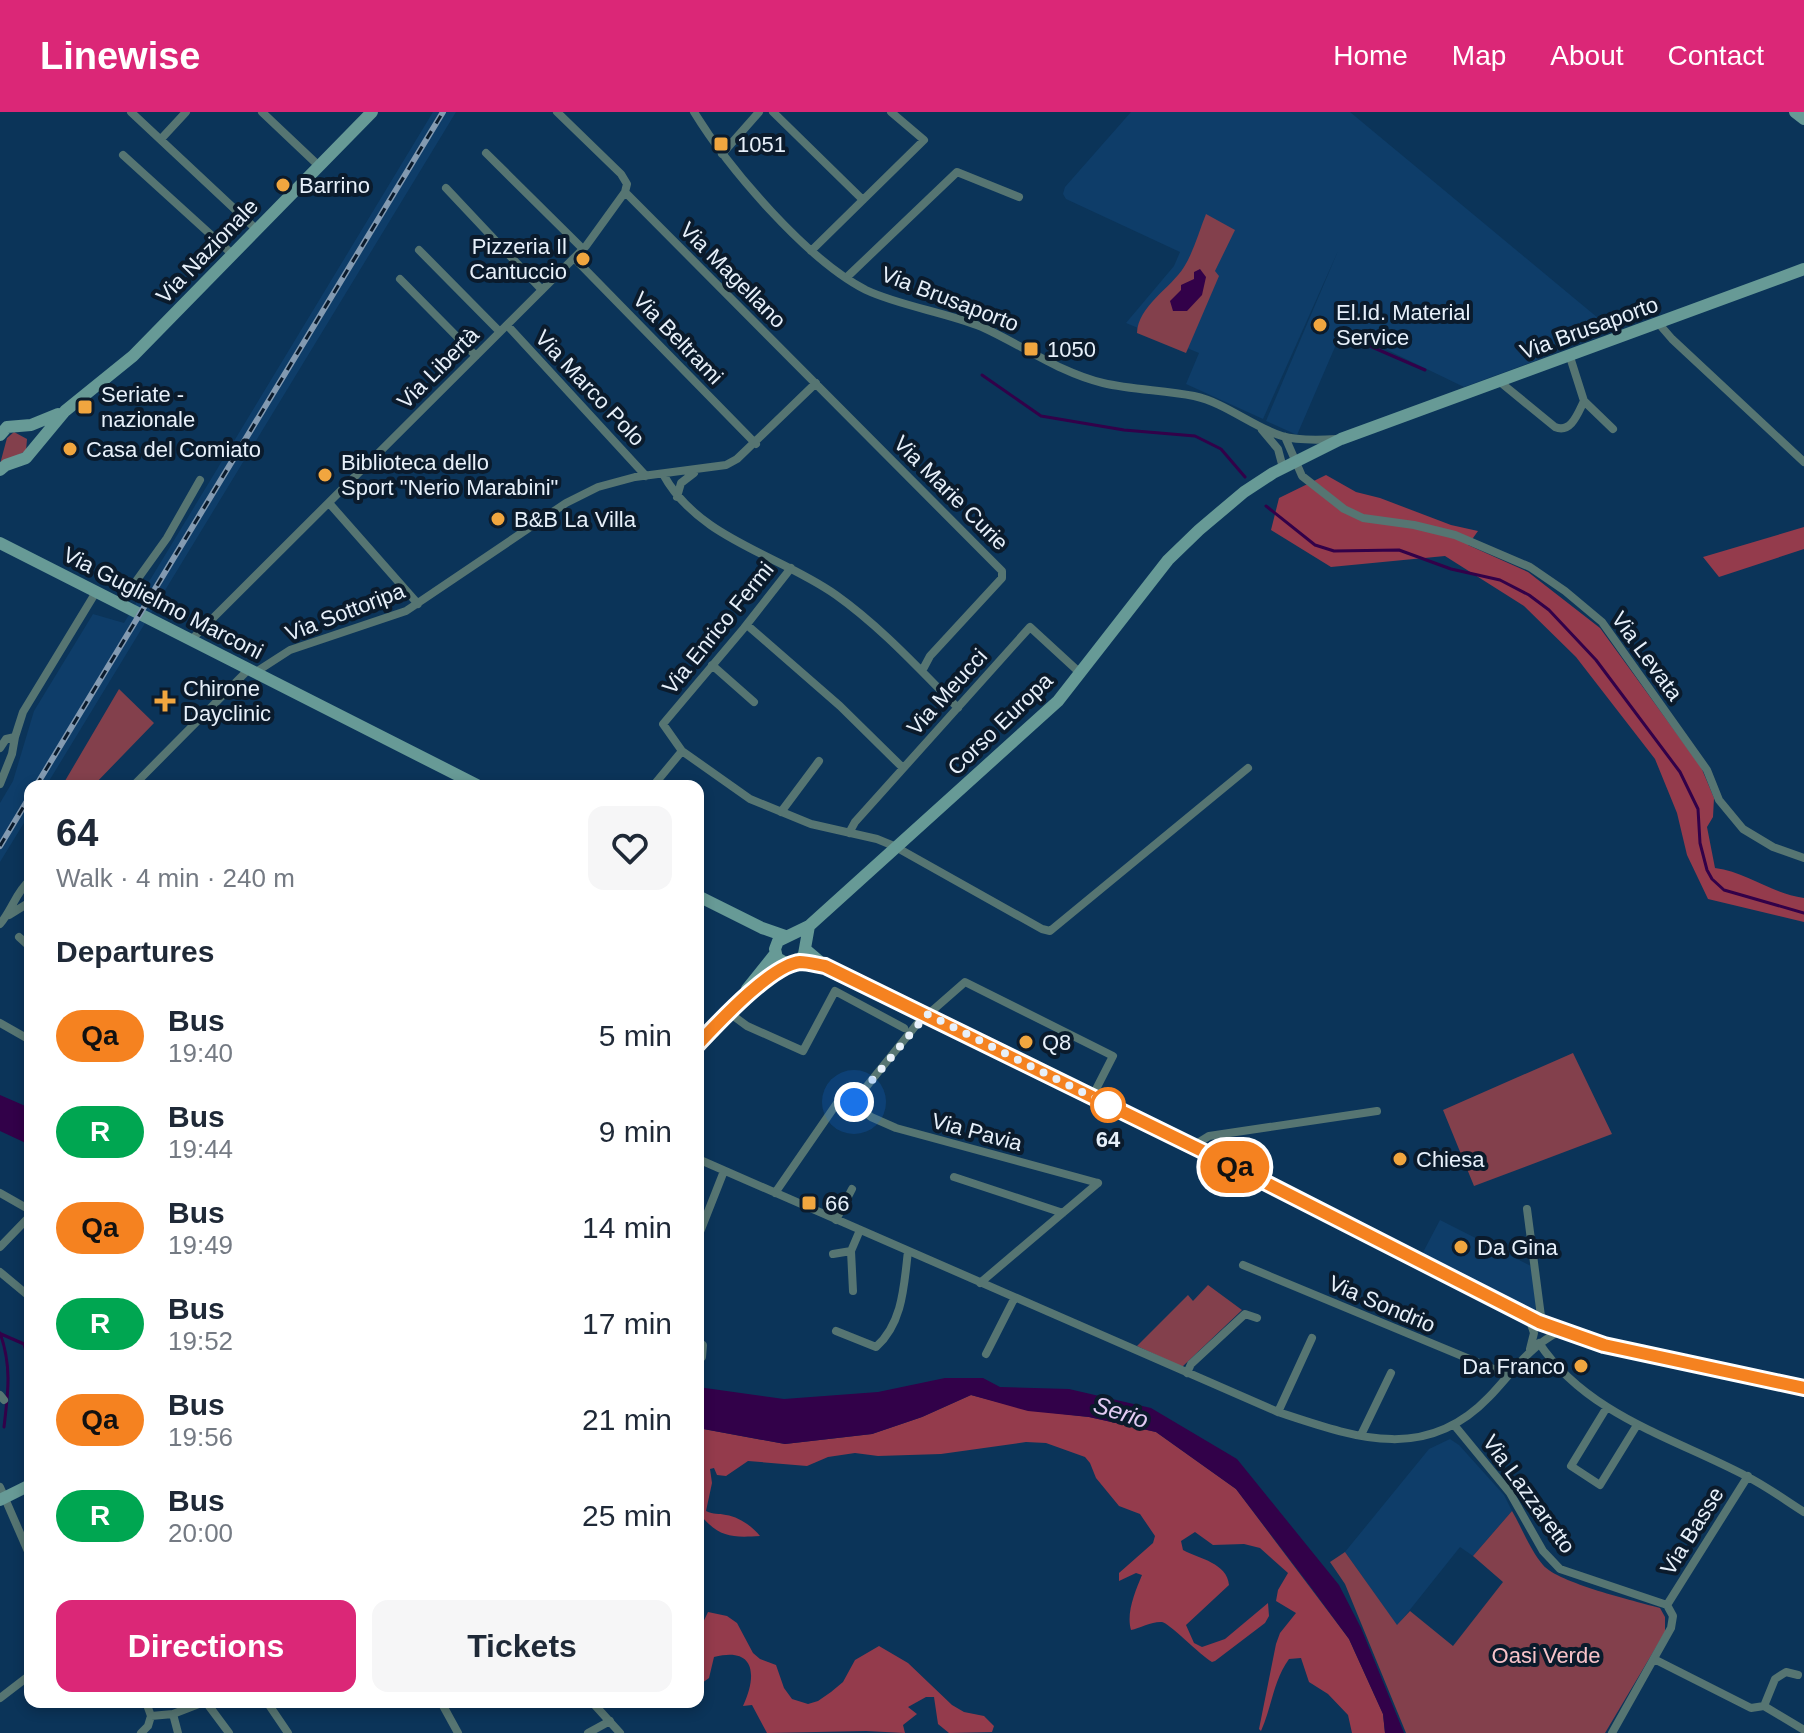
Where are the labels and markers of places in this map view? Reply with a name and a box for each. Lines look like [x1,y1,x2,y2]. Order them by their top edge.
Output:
place label: 1051 [737,132,786,157]
marker: 1051 [712,135,730,153]
place label: Barrino [299,173,370,198]
marker: Barrino [274,176,292,194]
place label: Pizzeria Il Cantuccio [469,234,567,284]
marker: Pizzeria Il Cantuccio [574,250,592,268]
place label: El.Id. Material Service [1336,300,1471,350]
marker: El.Id. Material Service [1311,316,1329,334]
place label: 1050 [1047,337,1096,362]
marker: 1050 [1022,340,1040,358]
place label: Seriate - nazionale [101,382,195,432]
marker: Seriate - nazionale [76,398,94,416]
place label: Casa del Comiato [86,437,261,462]
marker: Casa del Comiato [61,440,79,458]
place label: Biblioteca dello Sport "Nerio Marabini" [341,450,558,500]
marker: Biblioteca dello Sport "Nerio Marabini" [316,466,334,484]
place label: B&B La Villa [514,507,637,532]
marker: B&B La Villa [489,510,507,528]
place label: Chirone Dayclinic [183,676,271,726]
marker: Chirone Dayclinic [154,690,176,712]
place label: Q8 [1042,1030,1071,1055]
marker: Q8 [1017,1033,1035,1051]
marker: 64 [1091,1088,1125,1122]
place label: 64 [1096,1127,1121,1152]
place label: Chiesa [1416,1147,1485,1172]
marker: Chiesa [1391,1150,1409,1168]
place label: 66 [825,1191,849,1216]
marker: 66 [800,1194,818,1212]
place label: Da Gina [1477,1235,1558,1260]
marker: Da Gina [1452,1238,1470,1256]
place label: Da Franco [1462,1354,1565,1379]
marker: Da Franco [1572,1357,1590,1375]

